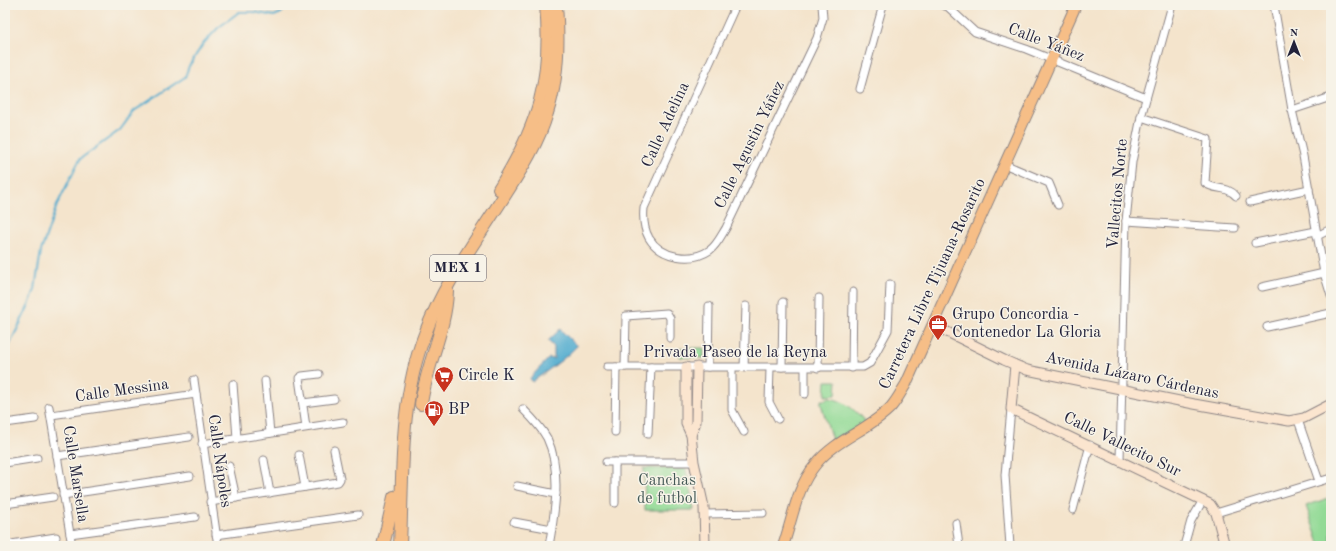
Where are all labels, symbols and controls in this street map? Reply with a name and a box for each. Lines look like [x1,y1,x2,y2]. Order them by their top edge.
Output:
street label: Calle Yáñez [1005,21,1087,65]
north arrow [1274,22,1314,62]
text: N [1290,28,1299,39]
street label: Calle Agustin Yáñez [712,79,788,211]
street label: Calle Adelina [639,80,693,170]
street label: Vallecitos Norte [1105,138,1131,250]
street label: Carretera Libre Tijuana-Rosarito [877,176,989,392]
road number: MEX 1 [430,255,486,281]
place label: Grupo Concordia - Contenedor La Gloria [952,307,1101,341]
office icon: Grupo Concordia - Contenedor La Gloria [927,313,949,341]
street label: Privada Paseo de la Reyna [643,345,827,361]
street label: Avenida Lázaro Cárdenas [1044,350,1220,402]
supermarket icon: Circle K [433,365,455,393]
place label: Circle K [458,368,515,384]
street label: Calle Messina [74,376,170,406]
fuel station icon: BP [423,399,445,427]
place label: BP [448,402,470,418]
street label: Calle Vallecito Sur [1061,410,1184,481]
street label: Calle Nápoles [205,413,233,509]
street label: Calle Marsella [59,424,91,524]
park label: Canchas de futbol [637,473,697,507]

